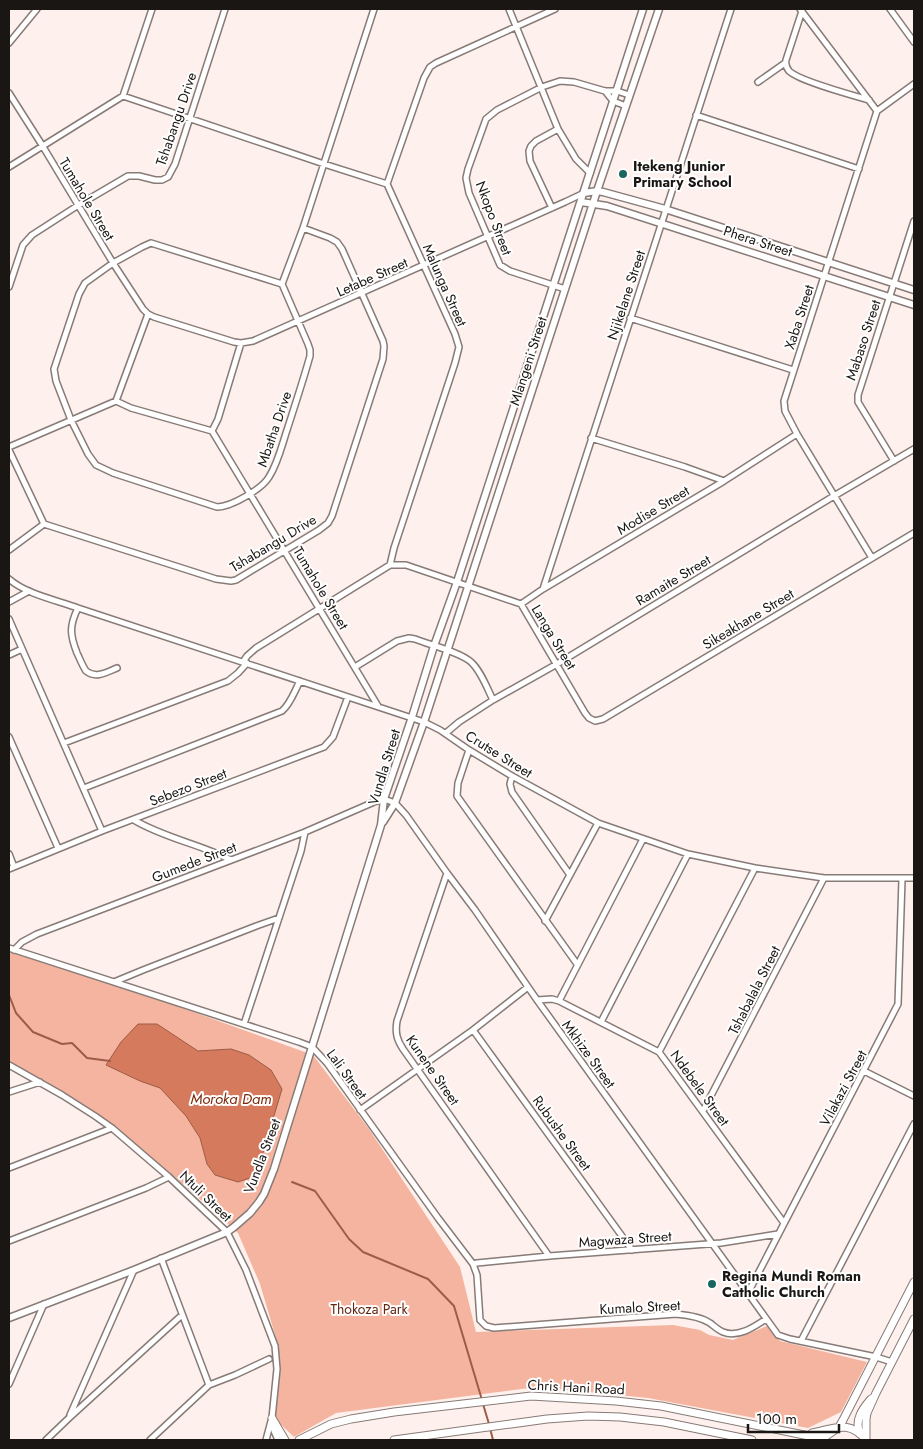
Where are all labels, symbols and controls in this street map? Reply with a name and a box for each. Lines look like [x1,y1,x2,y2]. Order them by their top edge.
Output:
street label: Tshabangu Drive [151,70,201,168]
street label: Tumahole Street [54,154,120,245]
place label: Itekeng Junior Primary School [633,156,732,192]
marker: Itekeng Junior Primary School [617,168,629,180]
street label: Nkopo Street [471,178,517,258]
street label: Phera Street [721,220,796,262]
street label: Malunga Street [418,241,472,330]
street label: Njikelane Street [602,247,650,342]
street label: Letabe Street [333,252,412,302]
street label: Xaba Street [779,282,819,352]
street label: Mabaso Street [841,297,886,383]
street label: Mlangeni Street [504,313,552,408]
street label: Mbatha Drive [252,388,296,470]
street label: Modise Street [613,480,693,539]
street label: Tshabangu Drive [226,509,320,577]
street label: Tumahole Street [288,543,354,634]
street label: Ramaite Street [632,549,715,610]
street label: Sikeakhane Street [698,583,798,654]
street label: Langa Street [527,601,582,674]
street label: Crutse Street [462,725,537,783]
street label: Vundla Street [363,726,405,807]
street label: Sebezo Street [146,763,230,811]
street label: Gumede Street [149,836,240,887]
street label: Tshabalala Street [723,942,785,1038]
street label: Mkhize Street [558,1016,621,1093]
street label: Kunene Street [401,1031,465,1110]
street label: Lali Street [322,1045,372,1104]
street label: Ndebele Street [666,1046,735,1131]
street label: Vilakazi Street [815,1046,872,1130]
water label: Moroka Dam [190,1088,272,1110]
street label: Rubushe Street [528,1091,596,1175]
street label: Vundla Street [239,1115,286,1196]
street label: Ntuli Street [175,1166,237,1227]
street label: Magwaza Street [578,1226,673,1252]
place label: Regina Mundi Roman Catholic Church [722,1266,861,1302]
marker: Regina Mundi Roman Catholic Church [706,1278,718,1290]
street label: Kumalo Street [599,1295,682,1319]
park label: Thokoza Park [330,1299,408,1319]
street label: Chris Hani Road [527,1374,625,1400]
scale bar [748,1402,839,1434]
text: 100 m [756,1408,797,1430]

